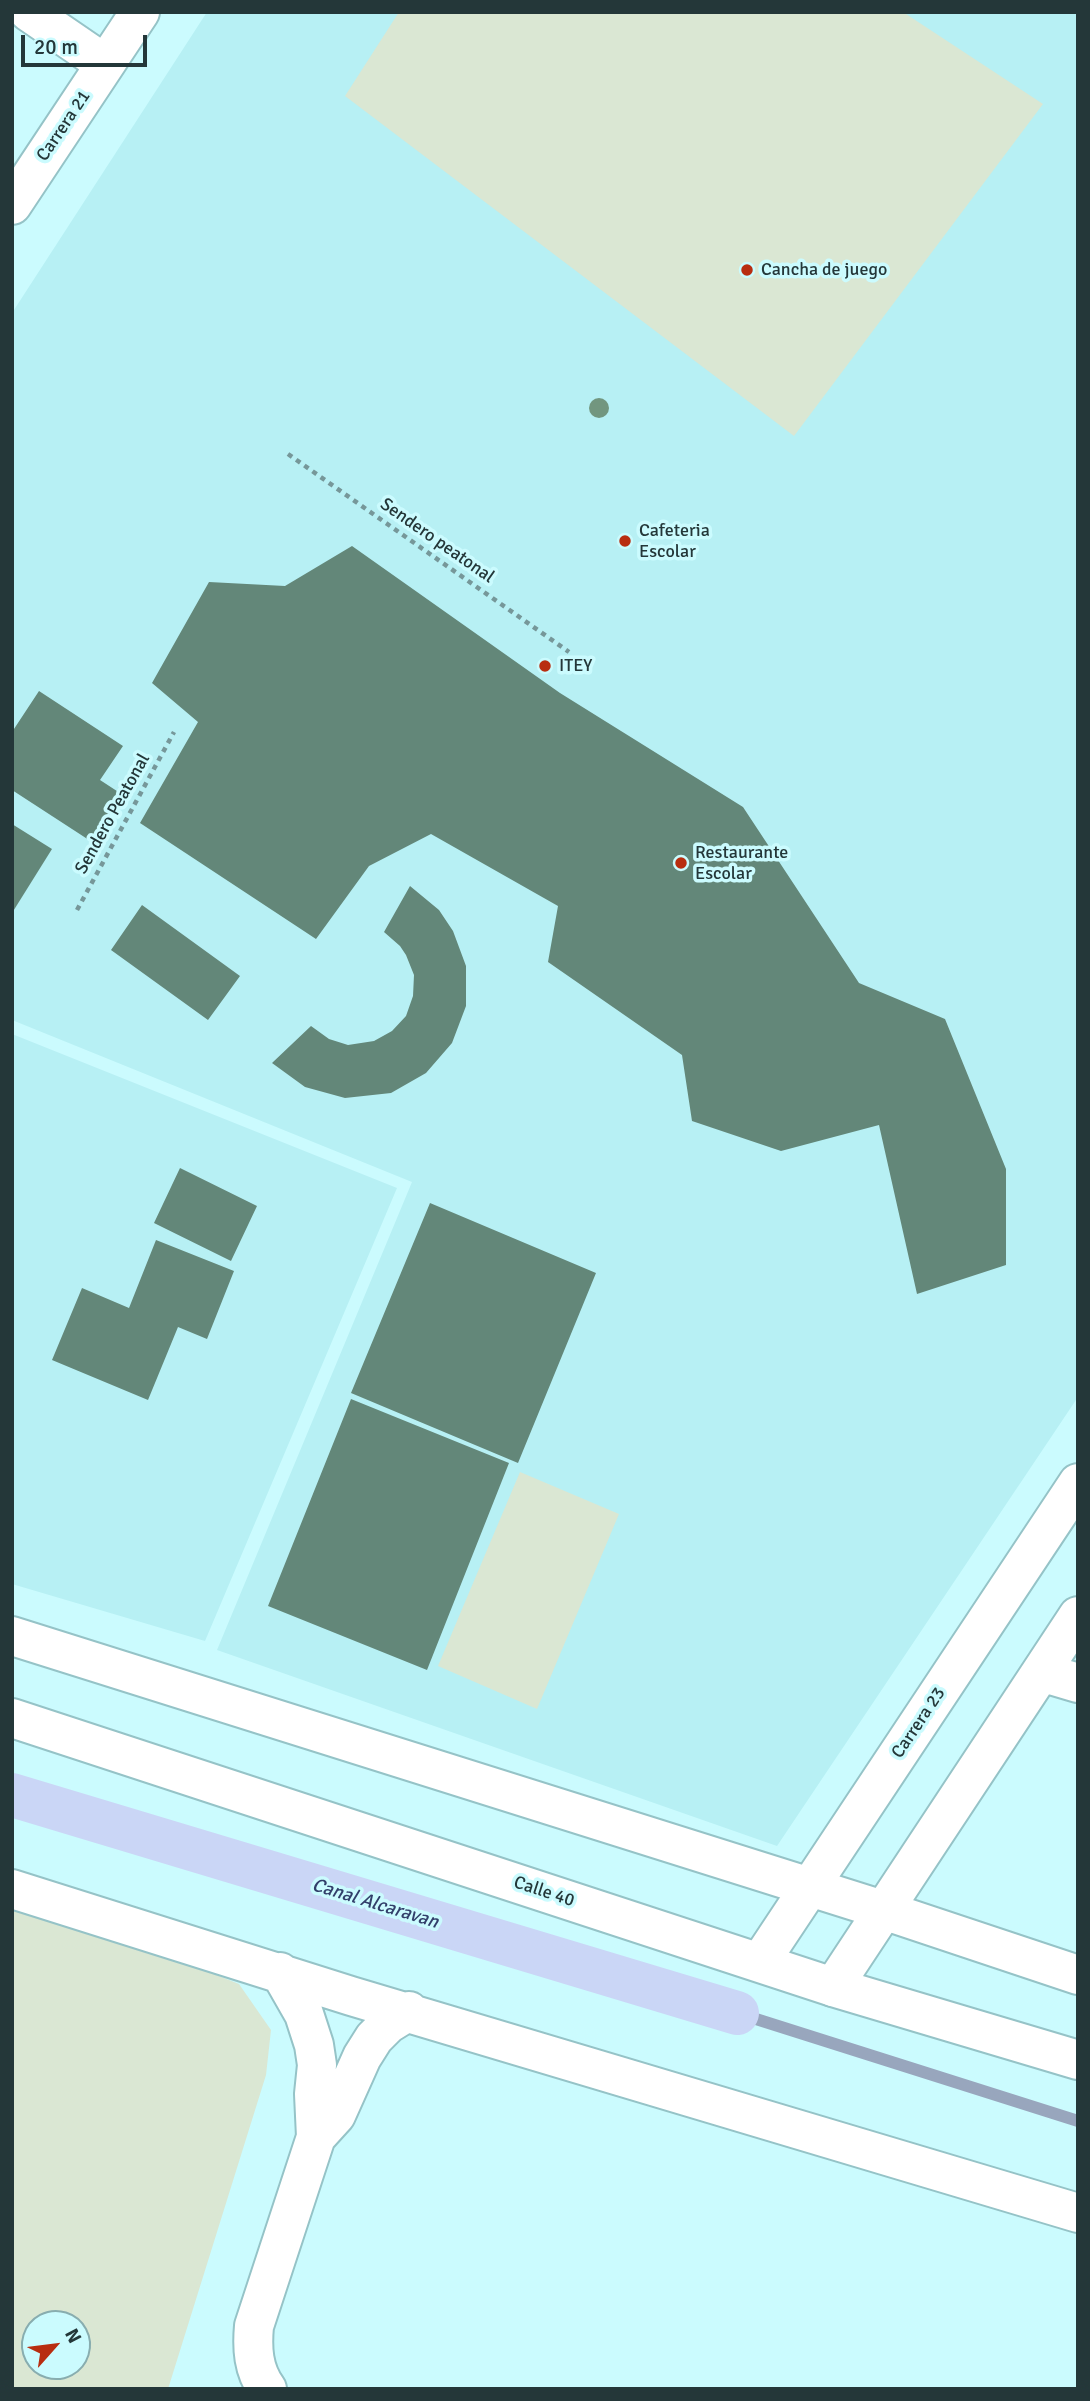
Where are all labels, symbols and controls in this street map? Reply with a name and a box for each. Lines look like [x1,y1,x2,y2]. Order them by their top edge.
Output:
scale bar [24,21,150,65]
text: 20 m [34,34,78,60]
street label: Carrera 21 [32,86,96,166]
place label: Cancha de juego [761,259,887,281]
marker: Cancha de juego [739,262,755,278]
street label: Sendero peatonal [376,494,498,588]
place label: Cafeteria Escolar [639,520,710,562]
marker: Cafeteria Escolar [617,533,633,549]
place label: ITEY [559,655,592,677]
marker: ITEY [537,658,553,674]
street label: Sendero Peatonal [71,750,155,878]
place label: Restaurante Escolar [695,842,788,884]
marker: Restaurante Escolar [673,855,689,871]
street label: Carrera 23 [887,1683,951,1763]
street label: Calle 40 [511,1872,577,1912]
water label: Canal Alcaravan [309,1874,441,1934]
north arrow [21,2310,91,2380]
text: N [59,2325,86,2348]

